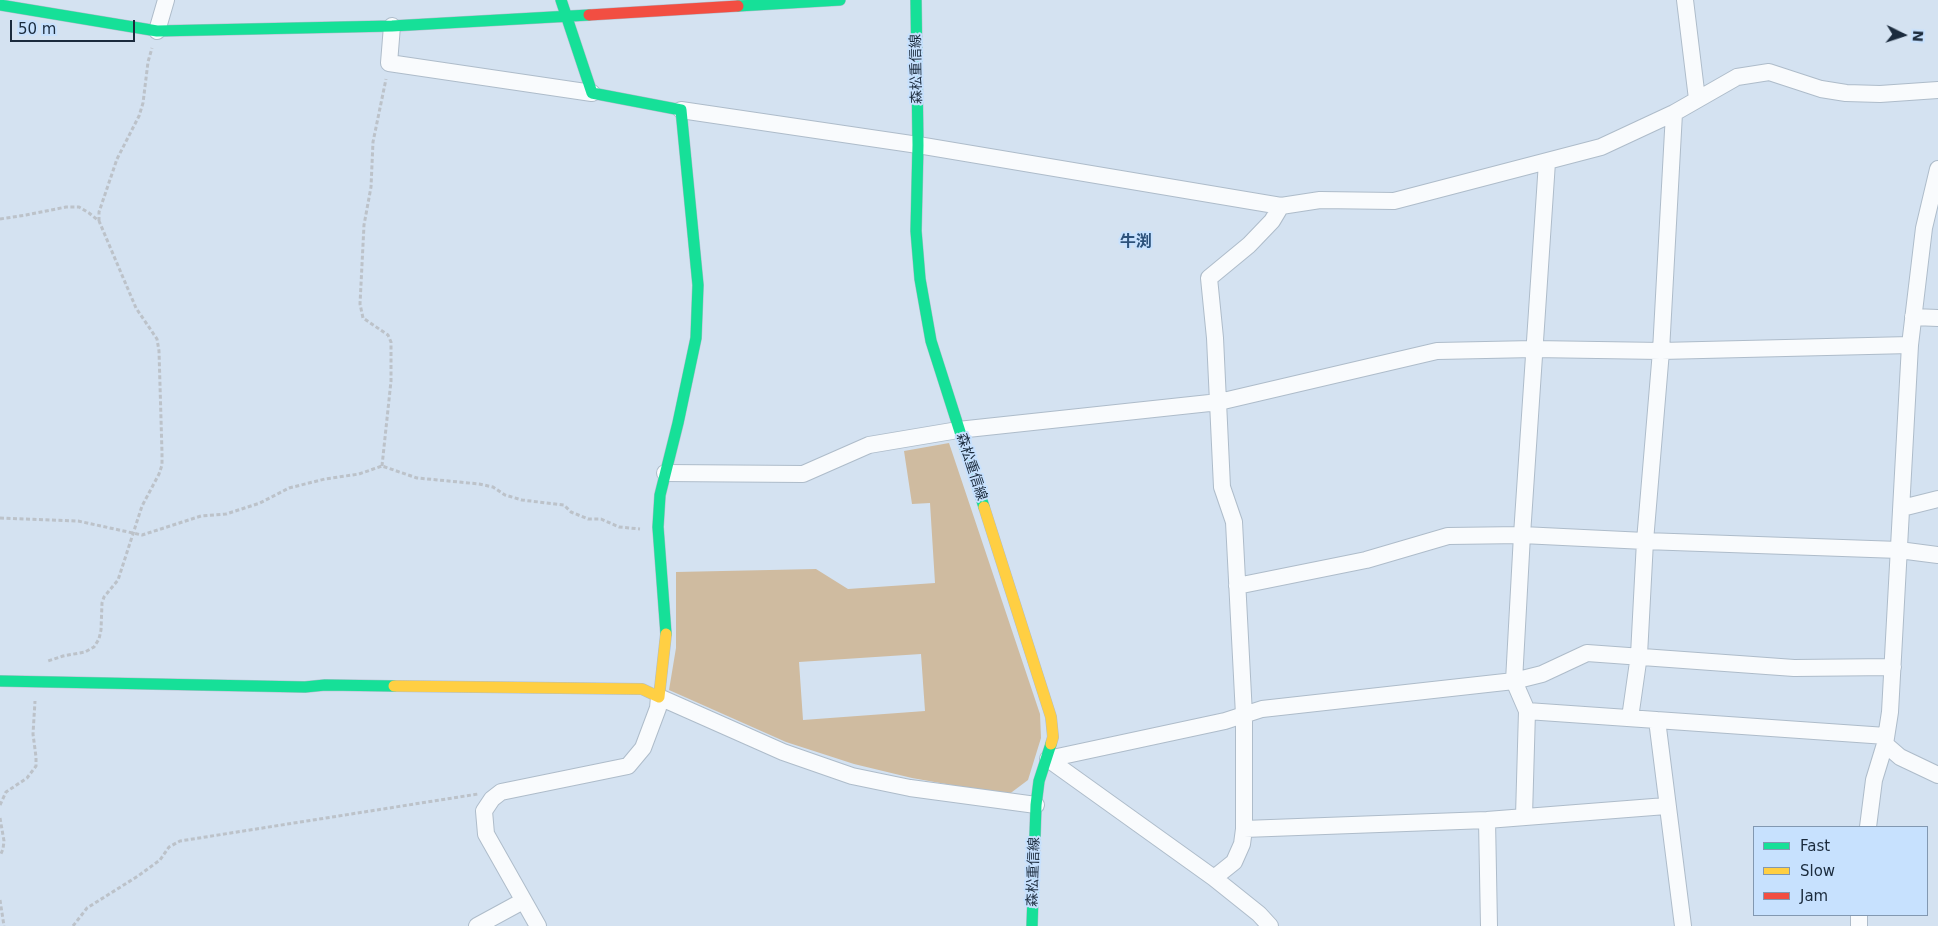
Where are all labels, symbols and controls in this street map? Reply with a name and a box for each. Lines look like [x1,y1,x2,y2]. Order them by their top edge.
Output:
scale bar [12,10,138,42]
north arrow [1878,10,1928,60]
text: 50 m [18,20,56,38]
text: N [1910,30,1926,42]
street label: 森松重信線 [908,34,926,104]
district label: 牛渕 [1120,233,1152,253]
street label: 森松重信線 [952,431,990,503]
legend [1753,826,1928,916]
street label: 森松重信線 [1024,837,1044,907]
text: Fast [1800,837,1830,855]
text: Slow [1800,862,1835,880]
text: Jam [1800,887,1828,905]

